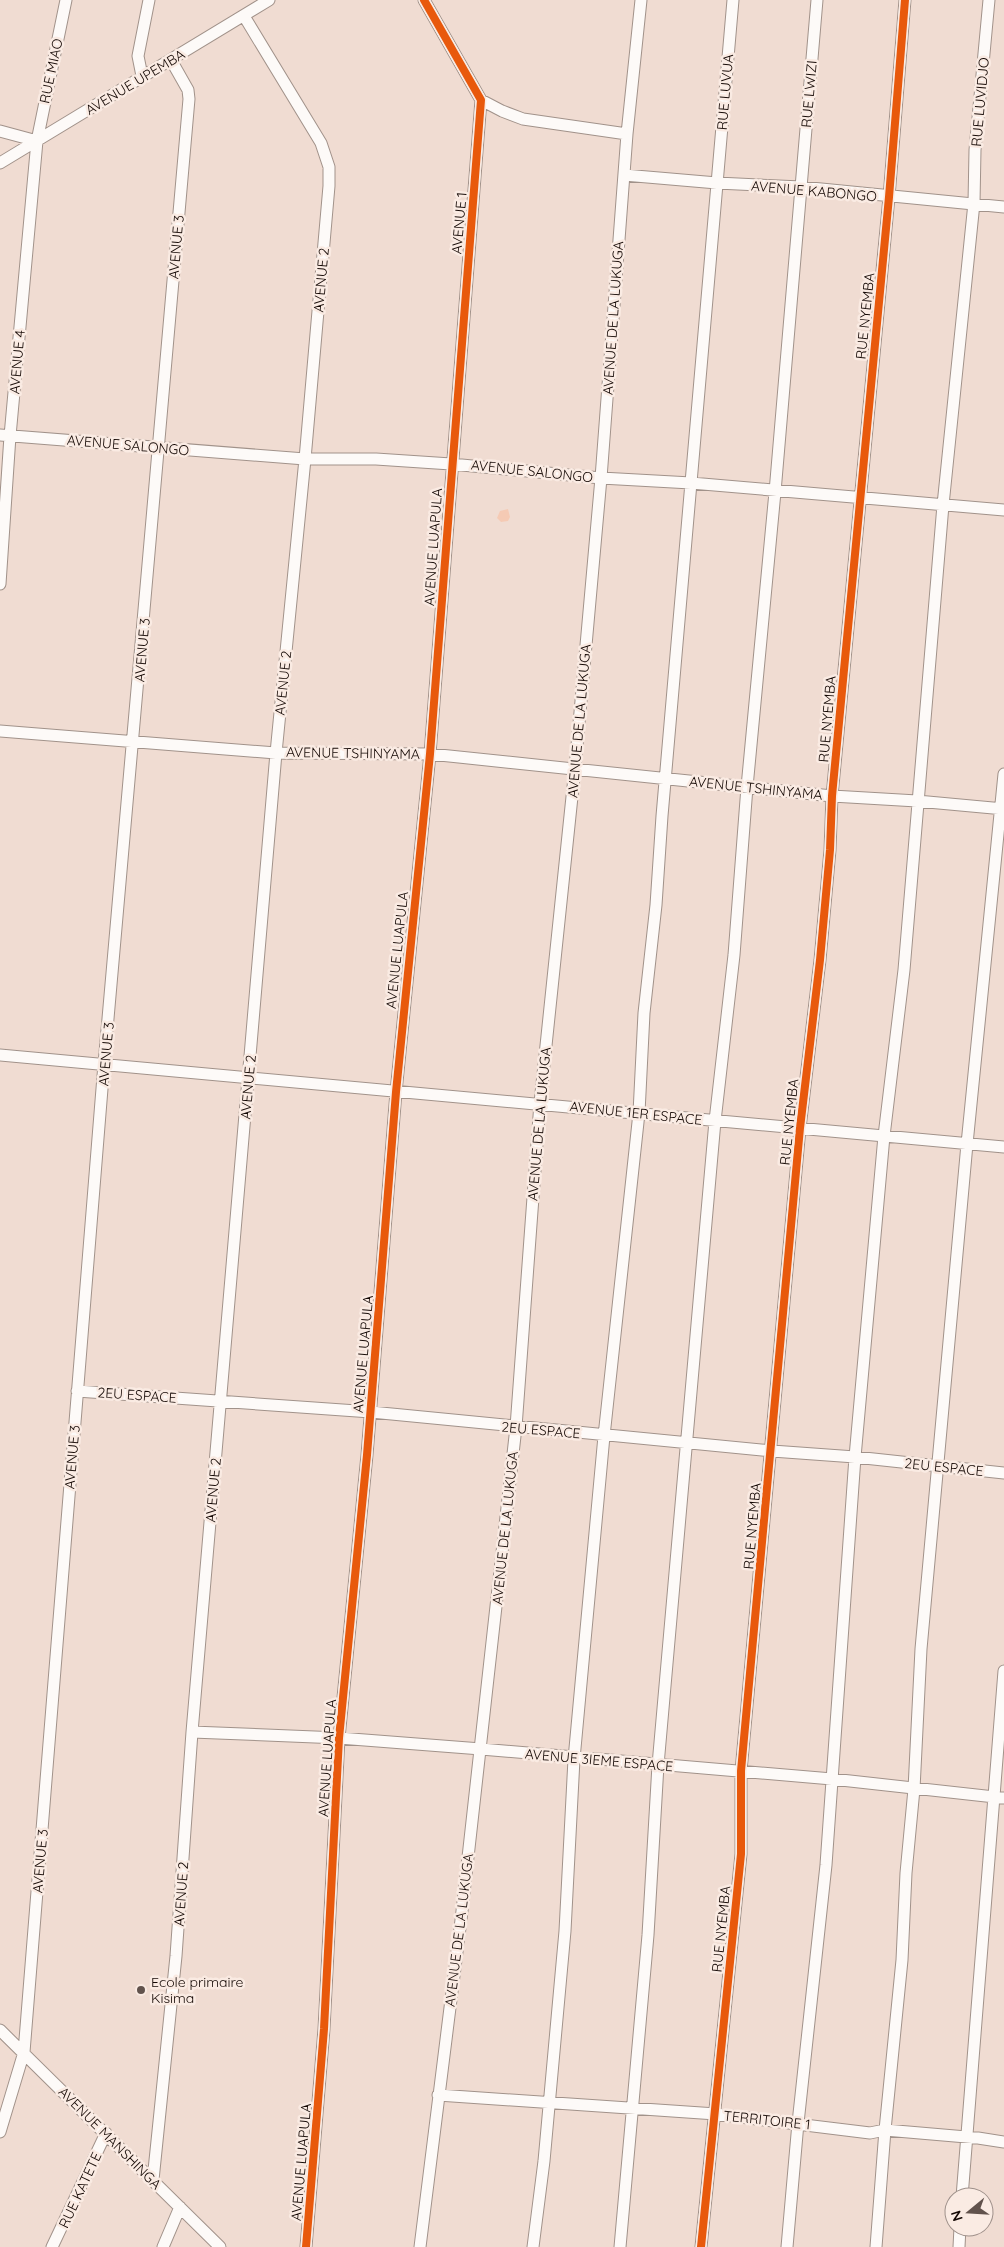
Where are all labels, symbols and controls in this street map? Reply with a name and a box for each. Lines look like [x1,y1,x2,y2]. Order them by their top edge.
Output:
street label: RUE MIAO [35,37,67,105]
street label: AVENUE UPEMBA [82,45,188,119]
street label: RUE LUVUA [713,53,737,131]
street label: RUE LUVIDJO [967,56,993,147]
street label: RUE LWIZI [797,60,821,128]
street label: AVENUE KABONGO [750,177,878,205]
street label: AVENUE 1 [447,191,471,255]
street label: AVENUE 3 [164,214,188,280]
street label: AVENUE DE LA LUKUGA [599,240,627,396]
street label: AVENUE 2 [309,247,333,313]
street label: RUE NYEMBA [852,272,878,360]
street label: AVENUE 4 [5,329,29,395]
street label: AVENUE SALONGO [66,431,190,459]
street label: AVENUE SALONGO [470,456,594,486]
street label: AVENUE LUAPULA [420,488,446,606]
street label: AVENUE 3 [130,617,154,683]
street label: AVENUE DE LA LUKUGA [563,643,595,799]
street label: AVENUE 2 [271,650,295,716]
street label: RUE NYEMBA [814,675,840,763]
street label: AVENUE TSHINYAMA [286,743,420,763]
street label: AVENUE TSHINYAMA [688,772,824,804]
street label: AVENUE LUAPULA [382,890,412,1010]
street label: AVENUE 3 [94,1021,118,1087]
street label: AVENUE DE LA LUKUGA [523,1046,555,1202]
street label: AVENUE 2 [236,1054,260,1120]
street label: RUE NYEMBA [776,1078,802,1166]
street label: AVENUE 1ER ESPACE [569,1097,703,1129]
street label: AVENUE LUAPULA [349,1294,377,1414]
street label: 2EU ESPACE [97,1383,177,1407]
street label: 2EU ESPACE [501,1418,581,1442]
street label: AVENUE 3 [60,1424,84,1490]
street label: AVENUE DE LA LUKUGA [488,1450,522,1606]
street label: 2EU ESPACE [904,1454,984,1480]
street label: AVENUE 2 [201,1457,225,1523]
street label: RUE NYEMBA [739,1482,765,1570]
street label: AVENUE LUAPULA [314,1699,340,1817]
street label: AVENUE 3IEME ESPACE [524,1745,674,1775]
street label: AVENUE 3 [28,1828,52,1894]
street label: AVENUE DE LA LUKUGA [441,1852,477,2008]
street label: AVENUE 2 [170,1861,192,1927]
street label: RUE NYEMBA [708,1885,734,1973]
place label: Ecole primaire Kisima [151,1973,244,2007]
marker: Ecole primaire Kisima [135,1984,147,1996]
street label: AVENUE MANSHINGA [55,2083,165,2193]
street label: AVENUE LUAPULA [287,2102,315,2222]
street label: TERRITOIRE 1 [723,2106,811,2134]
street label: RUE KATETE [55,2149,105,2231]
north arrow [944,2187,994,2237]
text: N [946,2208,967,2224]

